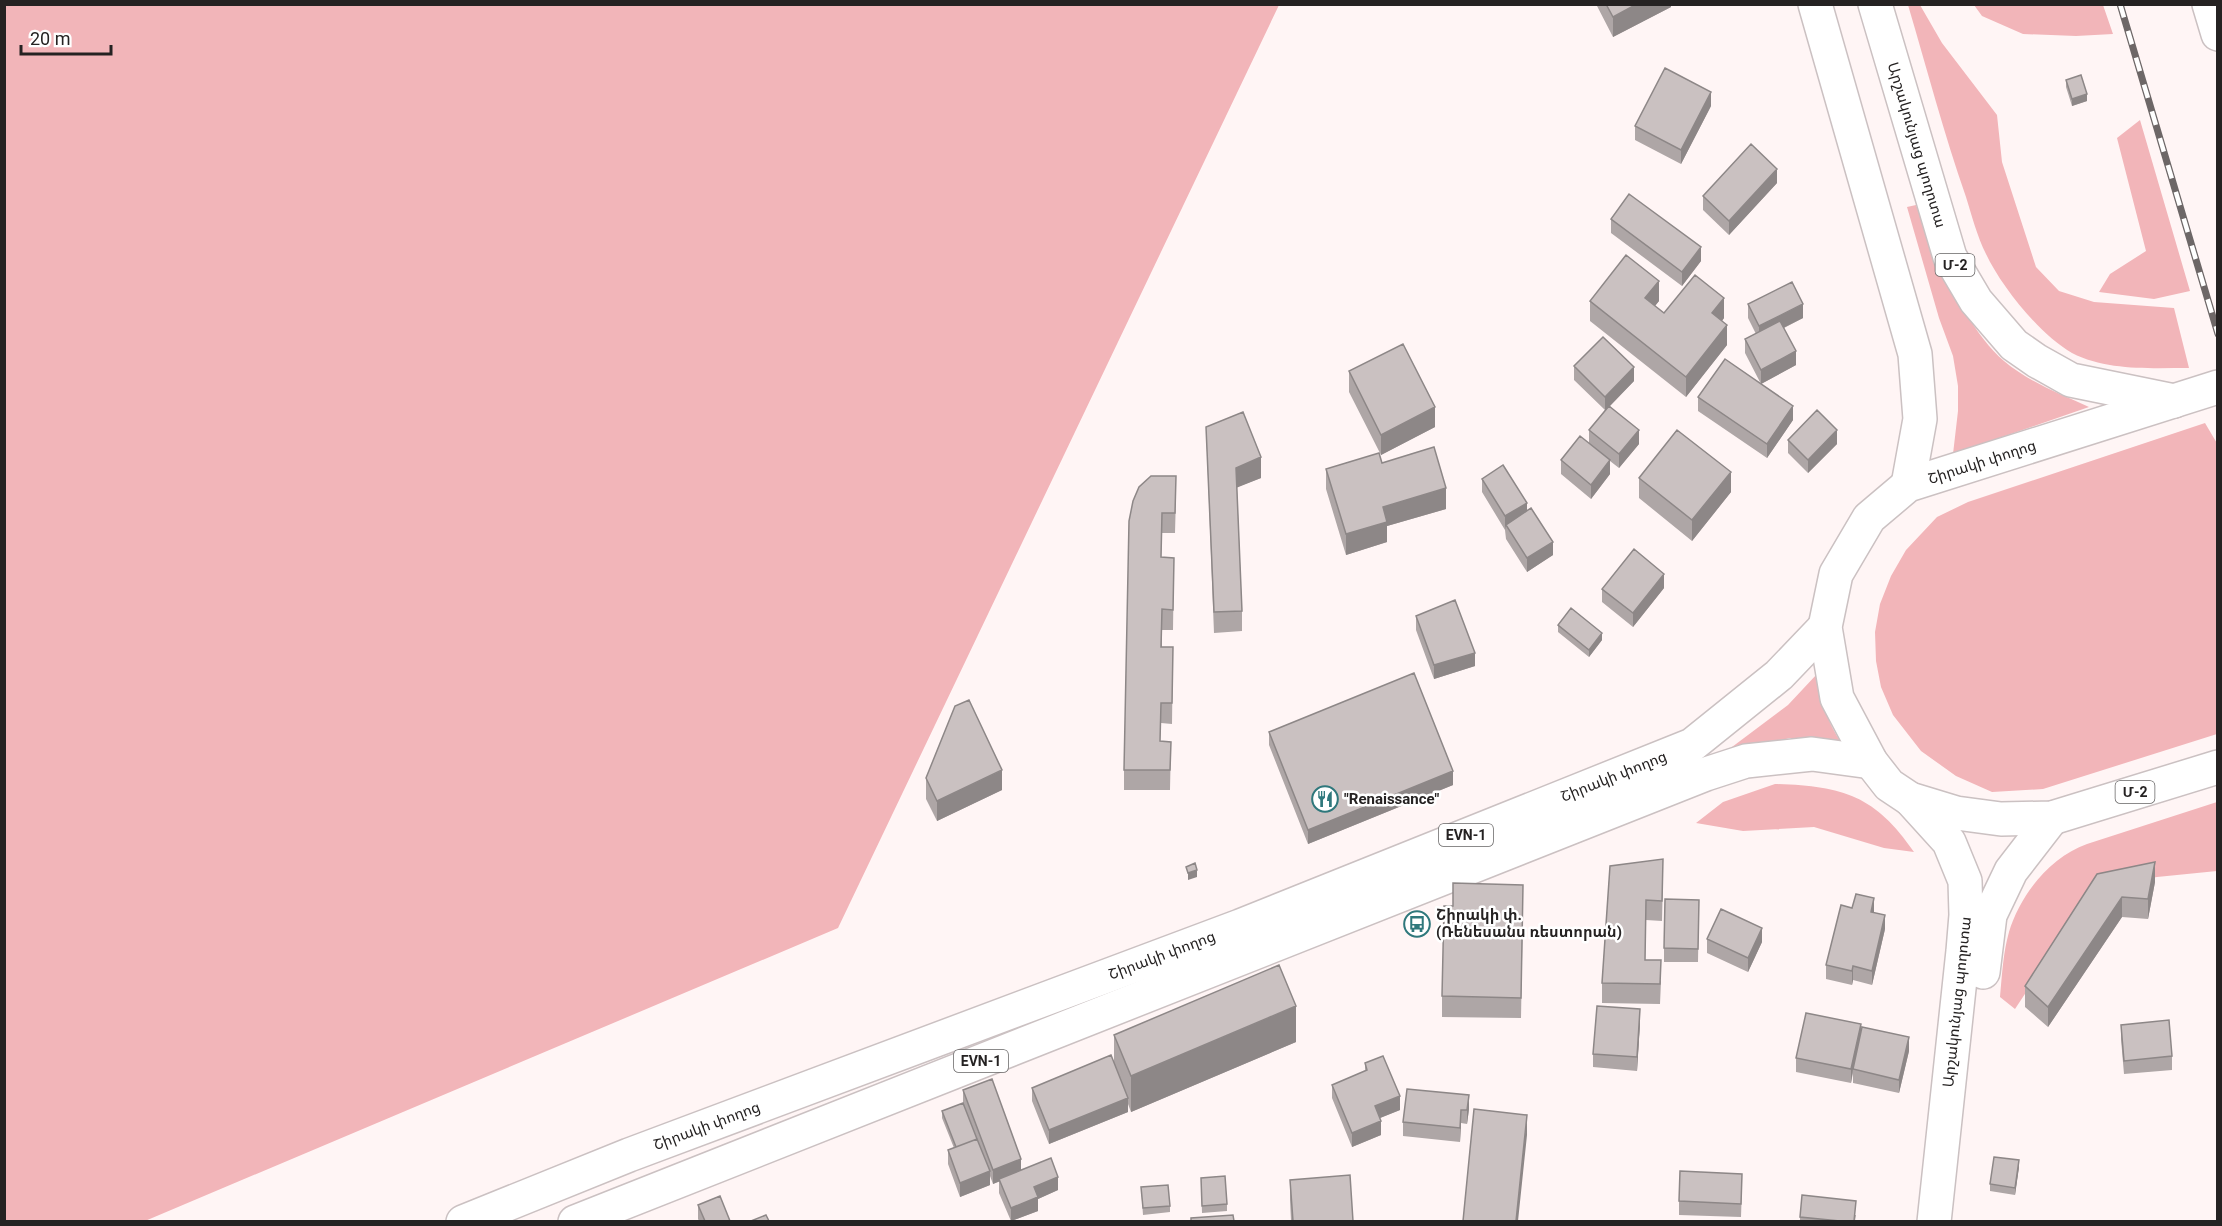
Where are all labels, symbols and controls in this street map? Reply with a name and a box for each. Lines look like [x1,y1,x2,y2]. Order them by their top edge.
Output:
scale bar [21,18,111,56]
text: 20 m [30,28,70,49]
street label: Արշակունյաց պողոտա [1884,60,1950,230]
road number: Մ-2 [1936,254,1974,276]
street label: Շիրակի փողոց [1926,436,2038,488]
street label: Շիրակի փողոց [1558,747,1669,806]
road number: Մ-2 [2116,781,2154,803]
restaurant icon: "Renaissance" [1310,784,1340,814]
place label: "Renaissance" [1344,790,1440,808]
road number: EVN-1 [1439,824,1493,846]
place label: Շիրակի փ. (Ռենեսանս ռեստորան) [1436,906,1622,941]
bus stop icon: Շիրակի փ. (Ռենեսանս ռեստորան) [1402,909,1432,939]
street label: Արշակունյաց պողոտա [1939,916,1975,1088]
street label: Շիրակի փողոց [1106,927,1218,984]
road number: EVN-1 [954,1050,1008,1072]
street label: Շիրակի փողոց [651,1098,763,1154]

